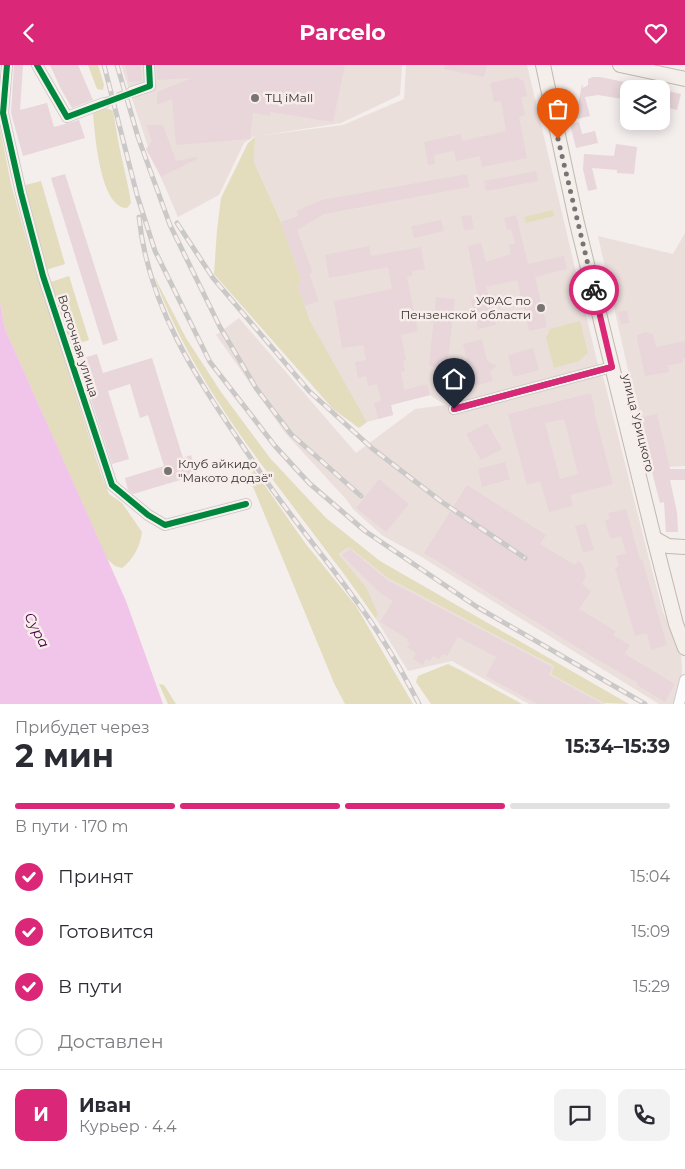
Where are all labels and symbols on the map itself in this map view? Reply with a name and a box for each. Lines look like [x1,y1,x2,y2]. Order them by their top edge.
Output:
pin [537,88,579,139]
place label: ТЦ iMall [265,90,313,105]
marker: ТЦ iMall [249,92,261,104]
courier [569,265,619,315]
street label: Восточная улица [55,293,102,399]
place label: УФАС по Пензенской области [400,293,531,322]
marker: УФАС по Пензенской области [535,302,547,314]
pin [433,358,475,409]
street label: улица Урицкого [619,371,658,474]
place label: Клуб айкидо "Макото додзё" [178,456,273,485]
marker: Клуб айкидо "Макото додзё" [162,465,174,477]
water label: Сура [20,609,54,651]

